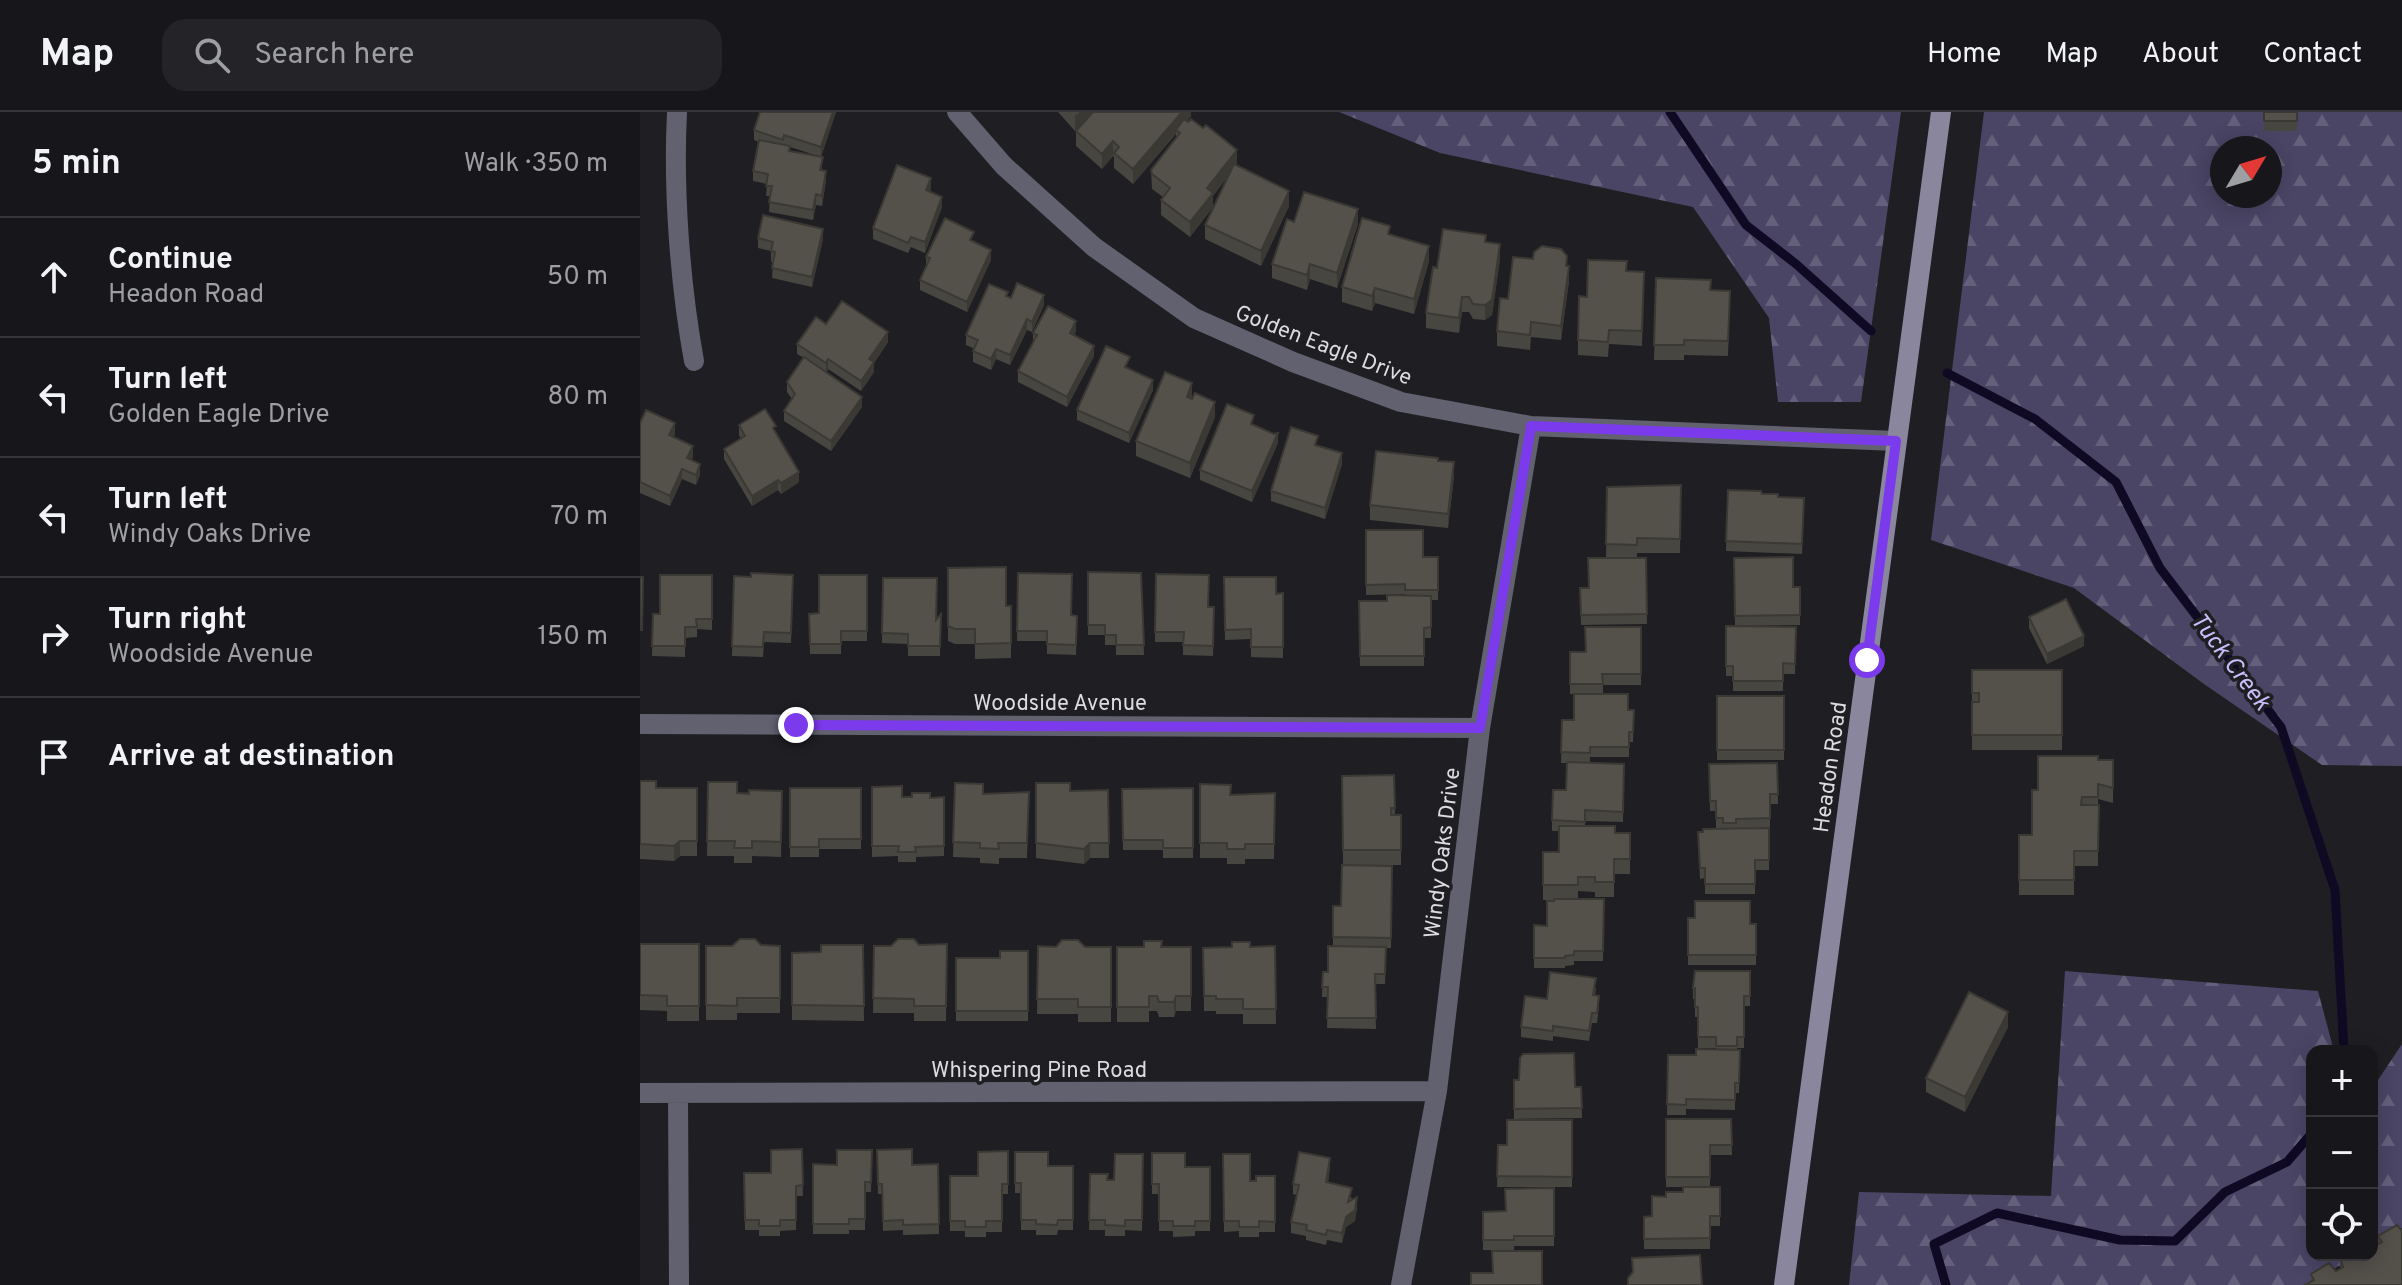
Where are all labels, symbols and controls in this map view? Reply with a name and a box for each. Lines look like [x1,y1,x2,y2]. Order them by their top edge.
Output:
search box [162,19,722,91]
text: Map [40,31,114,80]
icon: search [190,33,234,77]
text: Search here [254,37,414,74]
text: Home [1927,37,2001,73]
text: Map [2045,37,2098,73]
text: About [2142,37,2219,73]
text: Contact [2263,37,2362,73]
north arrow [2210,136,2282,208]
text: 5 min [32,143,121,186]
text: Walk · 350 m [464,148,608,181]
text: Continue [108,242,233,279]
icon: ahead [32,255,76,299]
text: 50 m [547,261,608,294]
text: Headon Road [108,279,264,312]
street label: Golden Eagle Drive [1231,300,1415,393]
text: Turn left [108,362,228,399]
icon: left [32,375,76,419]
text: 80 m [548,381,608,414]
text: Golden Eagle Drive [108,399,329,432]
text: Turn left [108,482,228,519]
icon: left [32,495,76,539]
text: 70 m [550,501,608,534]
text: Windy Oaks Drive [108,519,311,552]
text: Turn right [108,602,246,639]
water label: Tuck Creek [2183,607,2277,718]
icon: right [32,615,76,659]
text: 150 m [537,621,608,654]
text: Woodside Avenue [108,639,313,672]
route start [1849,642,1885,678]
street label: Woodside Avenue [973,691,1147,718]
street label: Headon Road [1809,700,1854,835]
route end [778,707,814,743]
icon: arrive [32,735,76,779]
text: Arrive at destination [108,739,394,776]
street label: Windy Oaks Drive [1420,766,1467,940]
map controls [2306,1045,2378,1261]
button: + [2306,1045,2378,1117]
street label: Whispering Pine Road [931,1058,1147,1085]
button: − [2306,1117,2378,1189]
button: locate [2306,1189,2378,1261]

